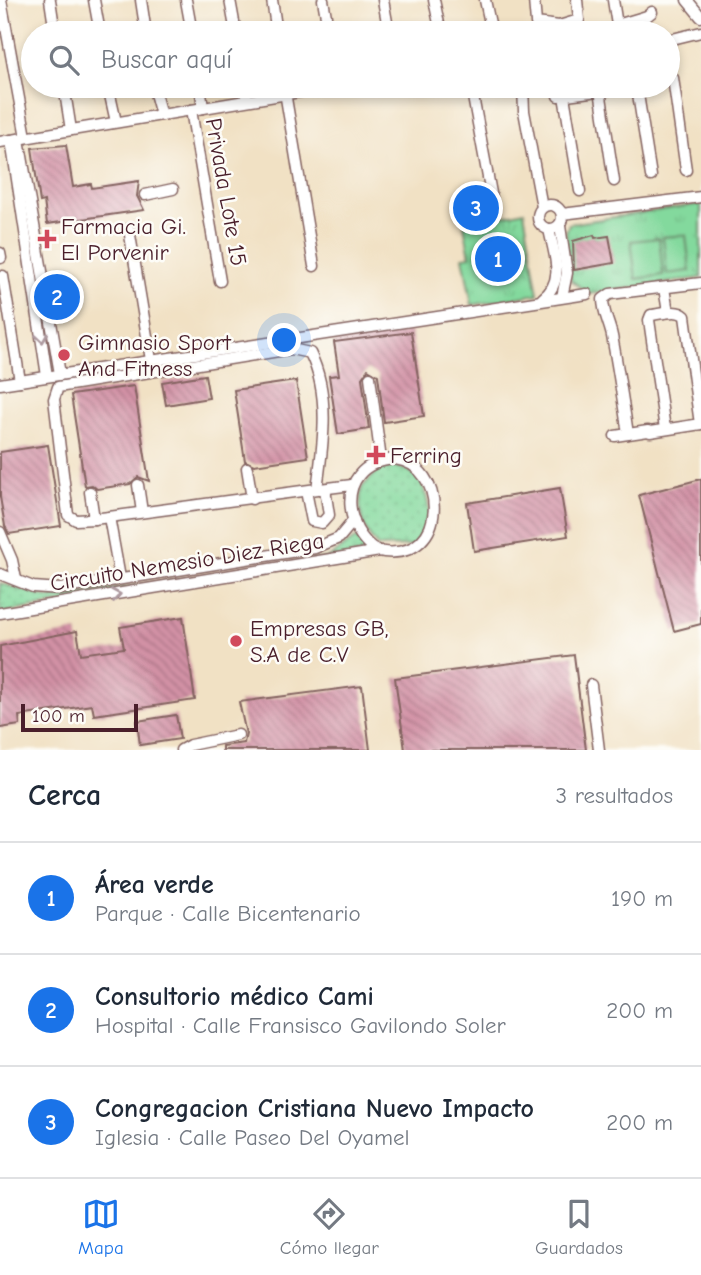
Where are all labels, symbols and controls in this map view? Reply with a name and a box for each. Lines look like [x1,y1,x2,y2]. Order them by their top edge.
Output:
search box [21,21,680,98]
icon: search [45,41,83,79]
text: Buscar aquí [101,45,232,75]
street label: Privada Lote 15 [200,116,252,268]
pin: 3 [453,182,499,234]
place label: Farmacia Gi. El Porvenir [61,213,186,266]
marker: Farmacia Gi. El Porvenir [39,231,55,247]
pin: 1 [475,233,521,285]
pin: 2 [34,271,80,323]
your location [267,323,301,357]
place label: Gimnasio Sport And Fitness [78,329,232,382]
one-way arrow [34,333,49,344]
marker: Gimnasio Sport And Fitness [56,347,72,363]
place label: Ferring [390,442,462,469]
marker: Ferring [368,447,384,463]
street label: Circuito Nemesio Diez Riega [48,527,326,597]
one-way arrow [110,588,122,603]
place label: Empresas GB, S.A de C.V [250,615,388,668]
marker: Empresas GB, S.A de C.V [228,633,244,649]
scale bar [21,701,138,733]
text: 100 m [32,705,85,727]
text: Cerca [28,778,101,813]
text: 3 resultados [556,782,673,809]
text: Área verde [95,870,214,900]
text: 1 [46,885,56,912]
text: 190 m [611,885,673,912]
text: Parque · Calle Bicentenario [95,900,361,927]
text: Consultorio médico Cami [95,982,374,1012]
text: 2 [45,997,57,1024]
text: 200 m [606,997,673,1024]
text: Hospital · Calle Fransisco Gavilondo Soler [95,1012,506,1039]
text: Congregacion Cristiana Nuevo Impacto [95,1094,534,1124]
text: 3 [45,1109,57,1136]
text: 200 m [606,1109,673,1136]
text: Iglesia · Calle Paseo Del Oyamel [95,1124,410,1151]
tab: Mapa [78,1195,124,1259]
tab: Cómo llegar [280,1195,379,1259]
tab: Guardados [535,1195,623,1259]

